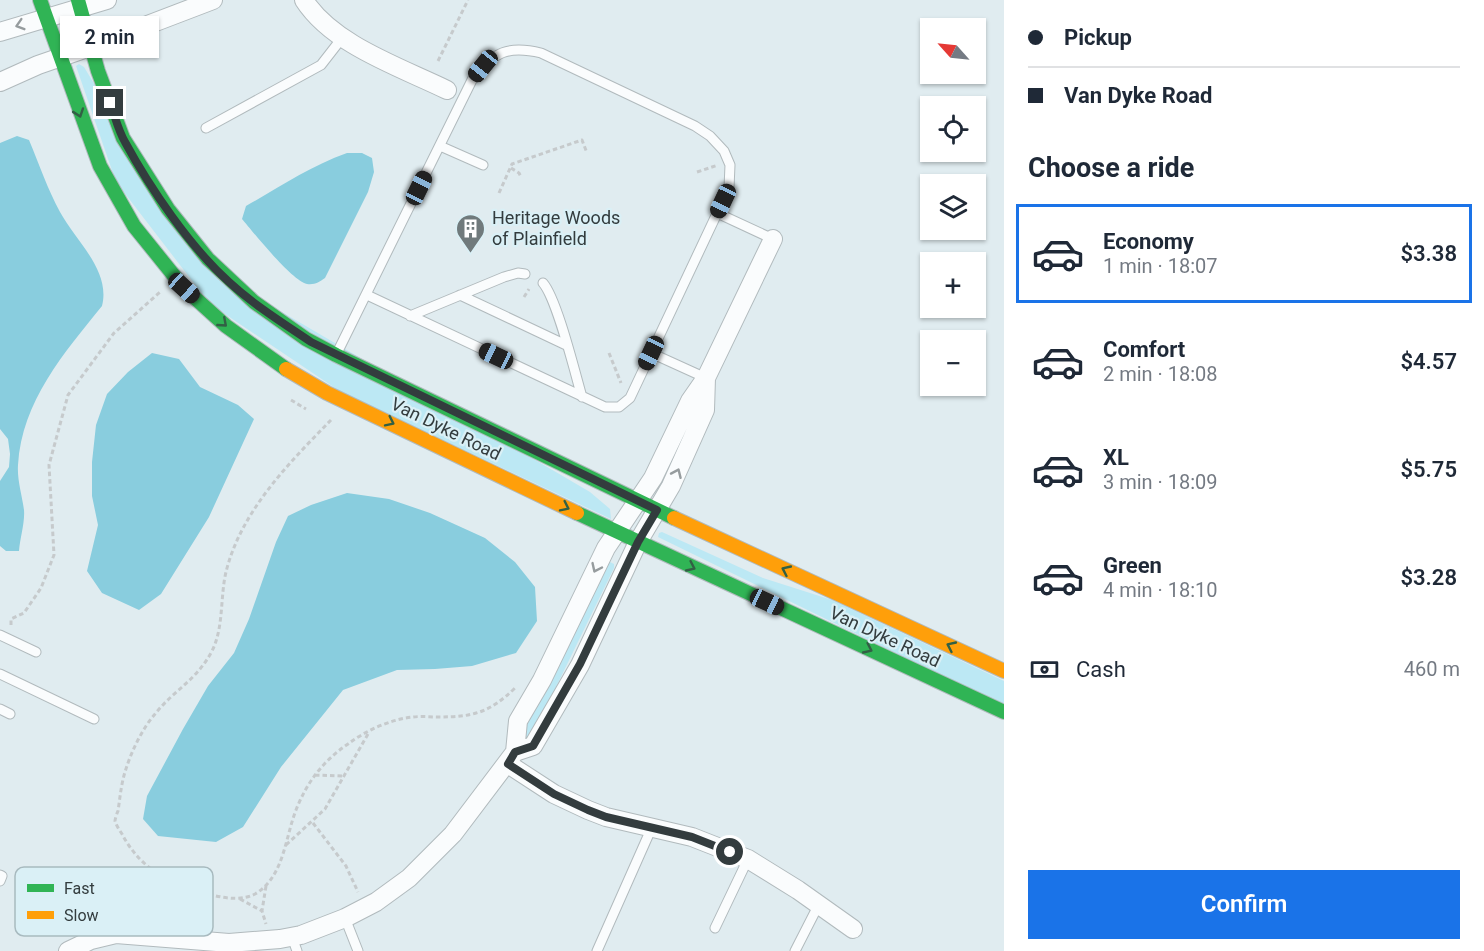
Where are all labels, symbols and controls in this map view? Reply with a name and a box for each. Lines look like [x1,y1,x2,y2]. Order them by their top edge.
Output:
callout: 2 min [60,16,160,58]
one-way arrow [15,18,26,30]
north arrow [920,18,986,84]
map controls [920,18,986,396]
text: 2 min [84,25,135,49]
text: Pickup [1064,25,1132,50]
car [465,46,501,86]
text: Van Dyke Road [1064,83,1212,108]
route end [96,89,123,116]
button: locate [920,96,986,162]
one-way arrow [72,107,85,118]
text: Choose a ride [1028,152,1194,184]
car [403,168,435,208]
button: layers [920,174,986,240]
car [707,181,739,221]
place label: Heritage Woods of Plainfield [492,207,620,249]
building icon: Heritage Woods of Plainfield [455,212,487,254]
icon: car [1031,227,1085,281]
text: Economy [1103,229,1194,254]
text: $3.38 [1400,241,1457,266]
button: + [920,252,986,318]
text: 1 min · 18:07 [1103,254,1218,278]
car [165,269,203,307]
one-way arrow [216,316,227,327]
button: − [920,330,986,396]
car [635,333,667,373]
icon: car [1031,335,1085,389]
text: Comfort [1103,337,1185,362]
car [476,340,516,372]
text: $4.57 [1400,349,1457,374]
text: 2 min · 18:08 [1103,362,1218,386]
street label: Van Dyke Road [388,393,505,464]
one-way arrow [383,415,394,427]
icon: car [1031,443,1085,497]
text: XL [1103,445,1129,470]
text: $5.75 [1400,457,1457,482]
one-way arrow [670,468,682,479]
text: 3 min · 18:09 [1103,470,1218,494]
one-way arrow [559,500,570,512]
icon: car [1031,551,1085,605]
text: Green [1103,553,1162,578]
one-way arrow [685,559,696,571]
one-way arrow [592,562,604,573]
one-way arrow [782,565,793,577]
text: $3.28 [1400,565,1457,590]
text: 4 min · 18:10 [1103,578,1218,602]
car [747,586,787,618]
street label: Van Dyke Road [826,602,944,671]
one-way arrow [862,642,873,654]
one-way arrow [946,642,957,654]
icon: cash [1028,653,1061,686]
text: Cash [1076,657,1126,682]
text: 460 m [1404,657,1460,681]
route start [716,838,743,865]
legend [15,867,213,936]
button: Confirm [1028,870,1460,939]
text: Fast [64,879,95,898]
text: Slow [64,906,99,925]

